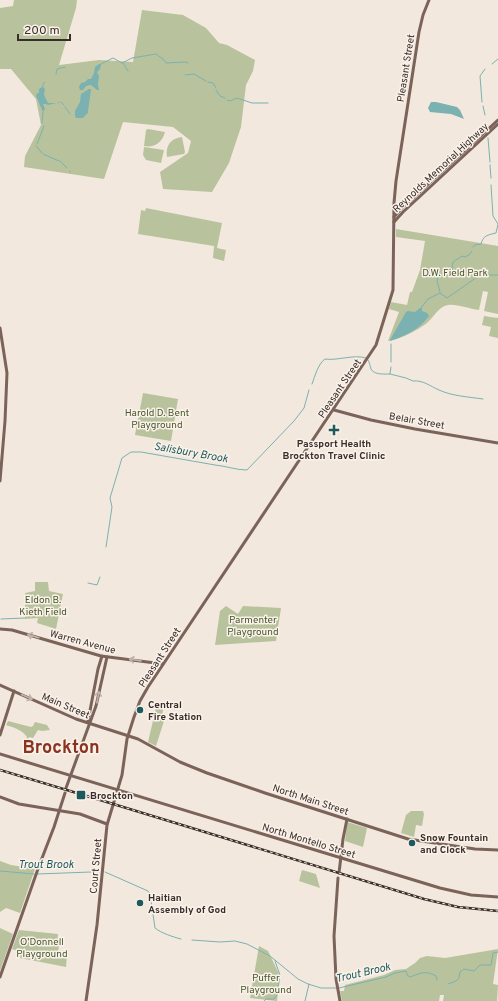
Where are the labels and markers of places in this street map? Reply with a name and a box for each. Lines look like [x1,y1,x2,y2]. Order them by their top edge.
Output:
marker: Passport Health Brockton Travel Clinic [328,424,340,436]
place label: Passport Health Brockton Travel Clinic [283,438,386,463]
place label: Central Fire Station [148,699,202,724]
marker: Central Fire Station [135,705,145,715]
marker: Brockton [75,789,87,801]
place label: Brockton [90,790,133,803]
place label: Snow Fountain and Clock [420,832,488,857]
marker: Snow Fountain and Clock [407,838,417,848]
place label: Haitian Assembly of God [148,892,226,917]
marker: Haitian Assembly of God [135,898,145,908]

